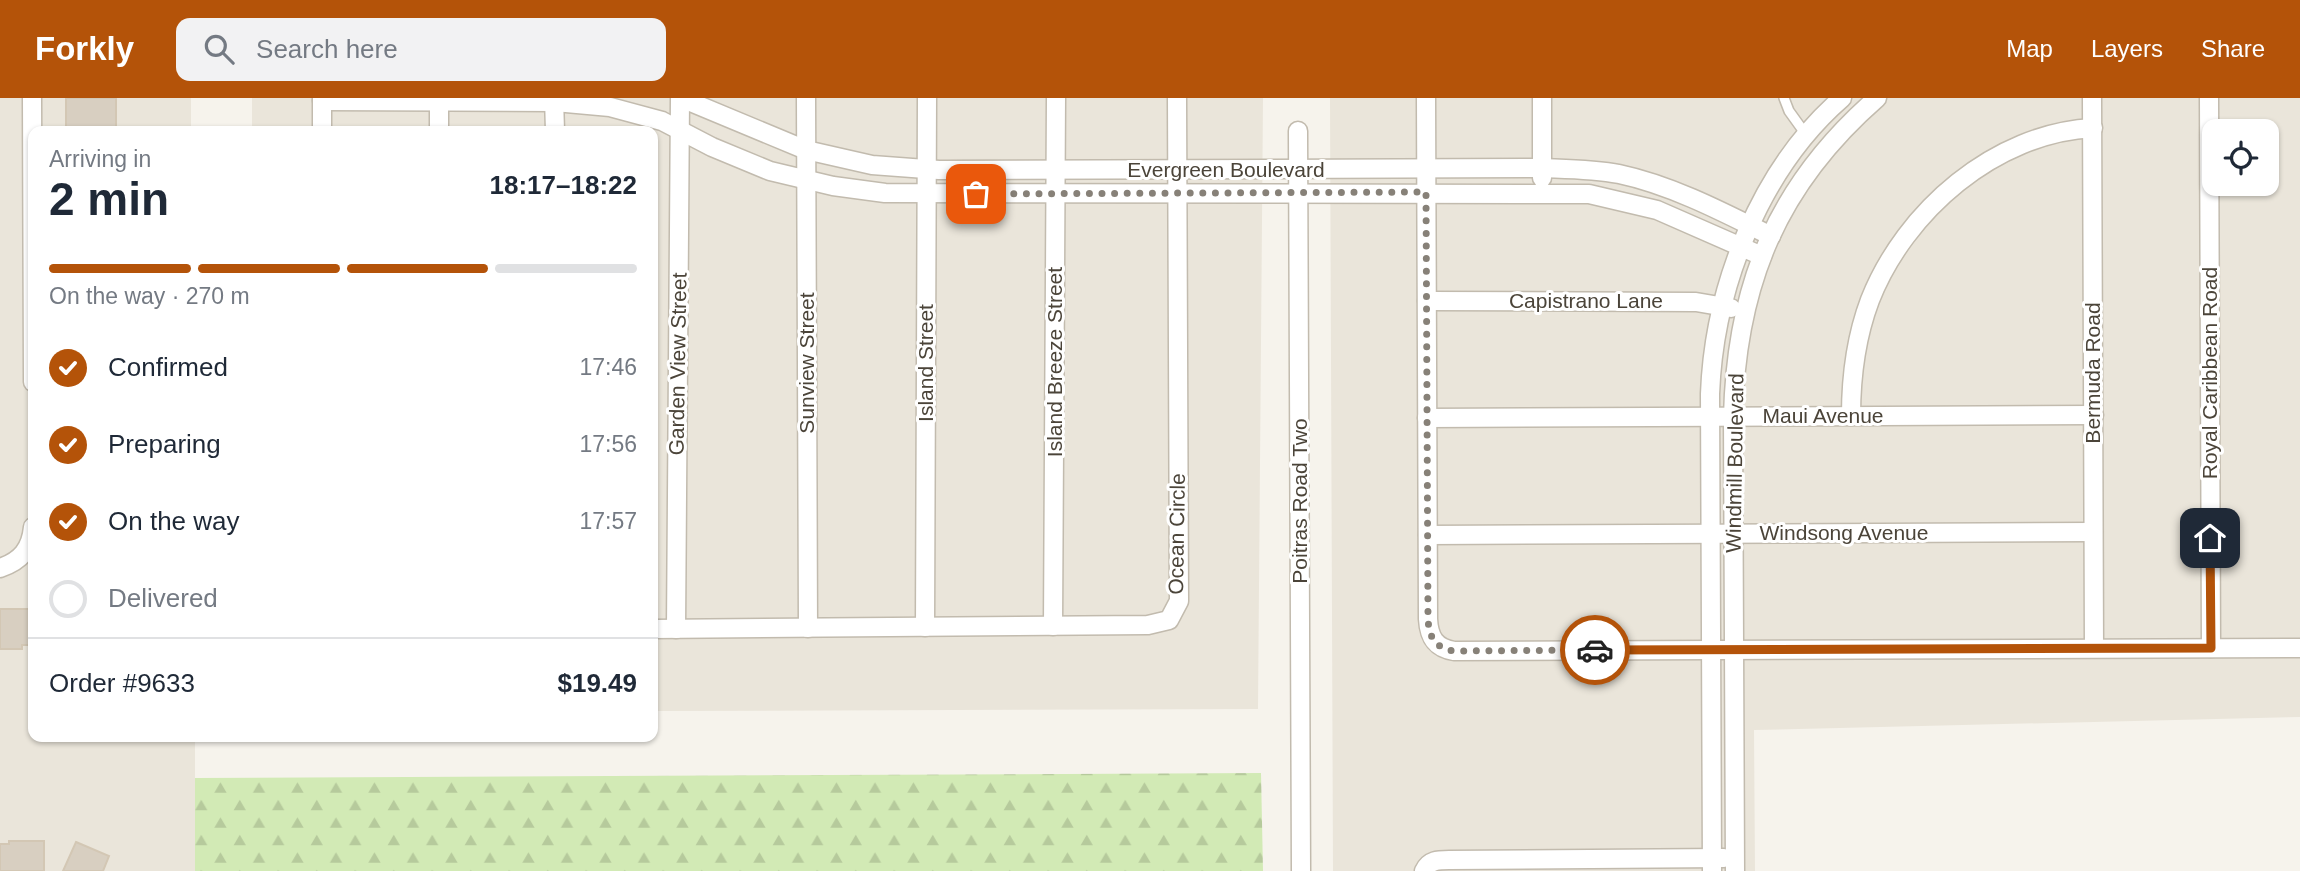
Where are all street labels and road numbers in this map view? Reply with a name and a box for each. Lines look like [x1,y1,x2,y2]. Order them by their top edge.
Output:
street label: Evergreen Boulevard [1127,158,1325,181]
street label: Island Breeze Street [1043,267,1066,457]
street label: Royal Caribbean Road [2198,267,2221,479]
street label: Garden View Street [664,272,691,456]
street label: Capistrano Lane [1509,289,1663,312]
street label: Sunview Street [795,292,818,434]
street label: Bermuda Road [2081,302,2104,444]
street label: Island Street [914,304,937,422]
street label: Windmill Boulevard [1721,373,1748,553]
street label: Maui Avenue [1762,404,1884,427]
street label: Poitras Road Two [1288,418,1311,584]
street label: Ocean Circle [1164,473,1189,595]
street label: Windsong Avenue [1760,521,1928,544]

